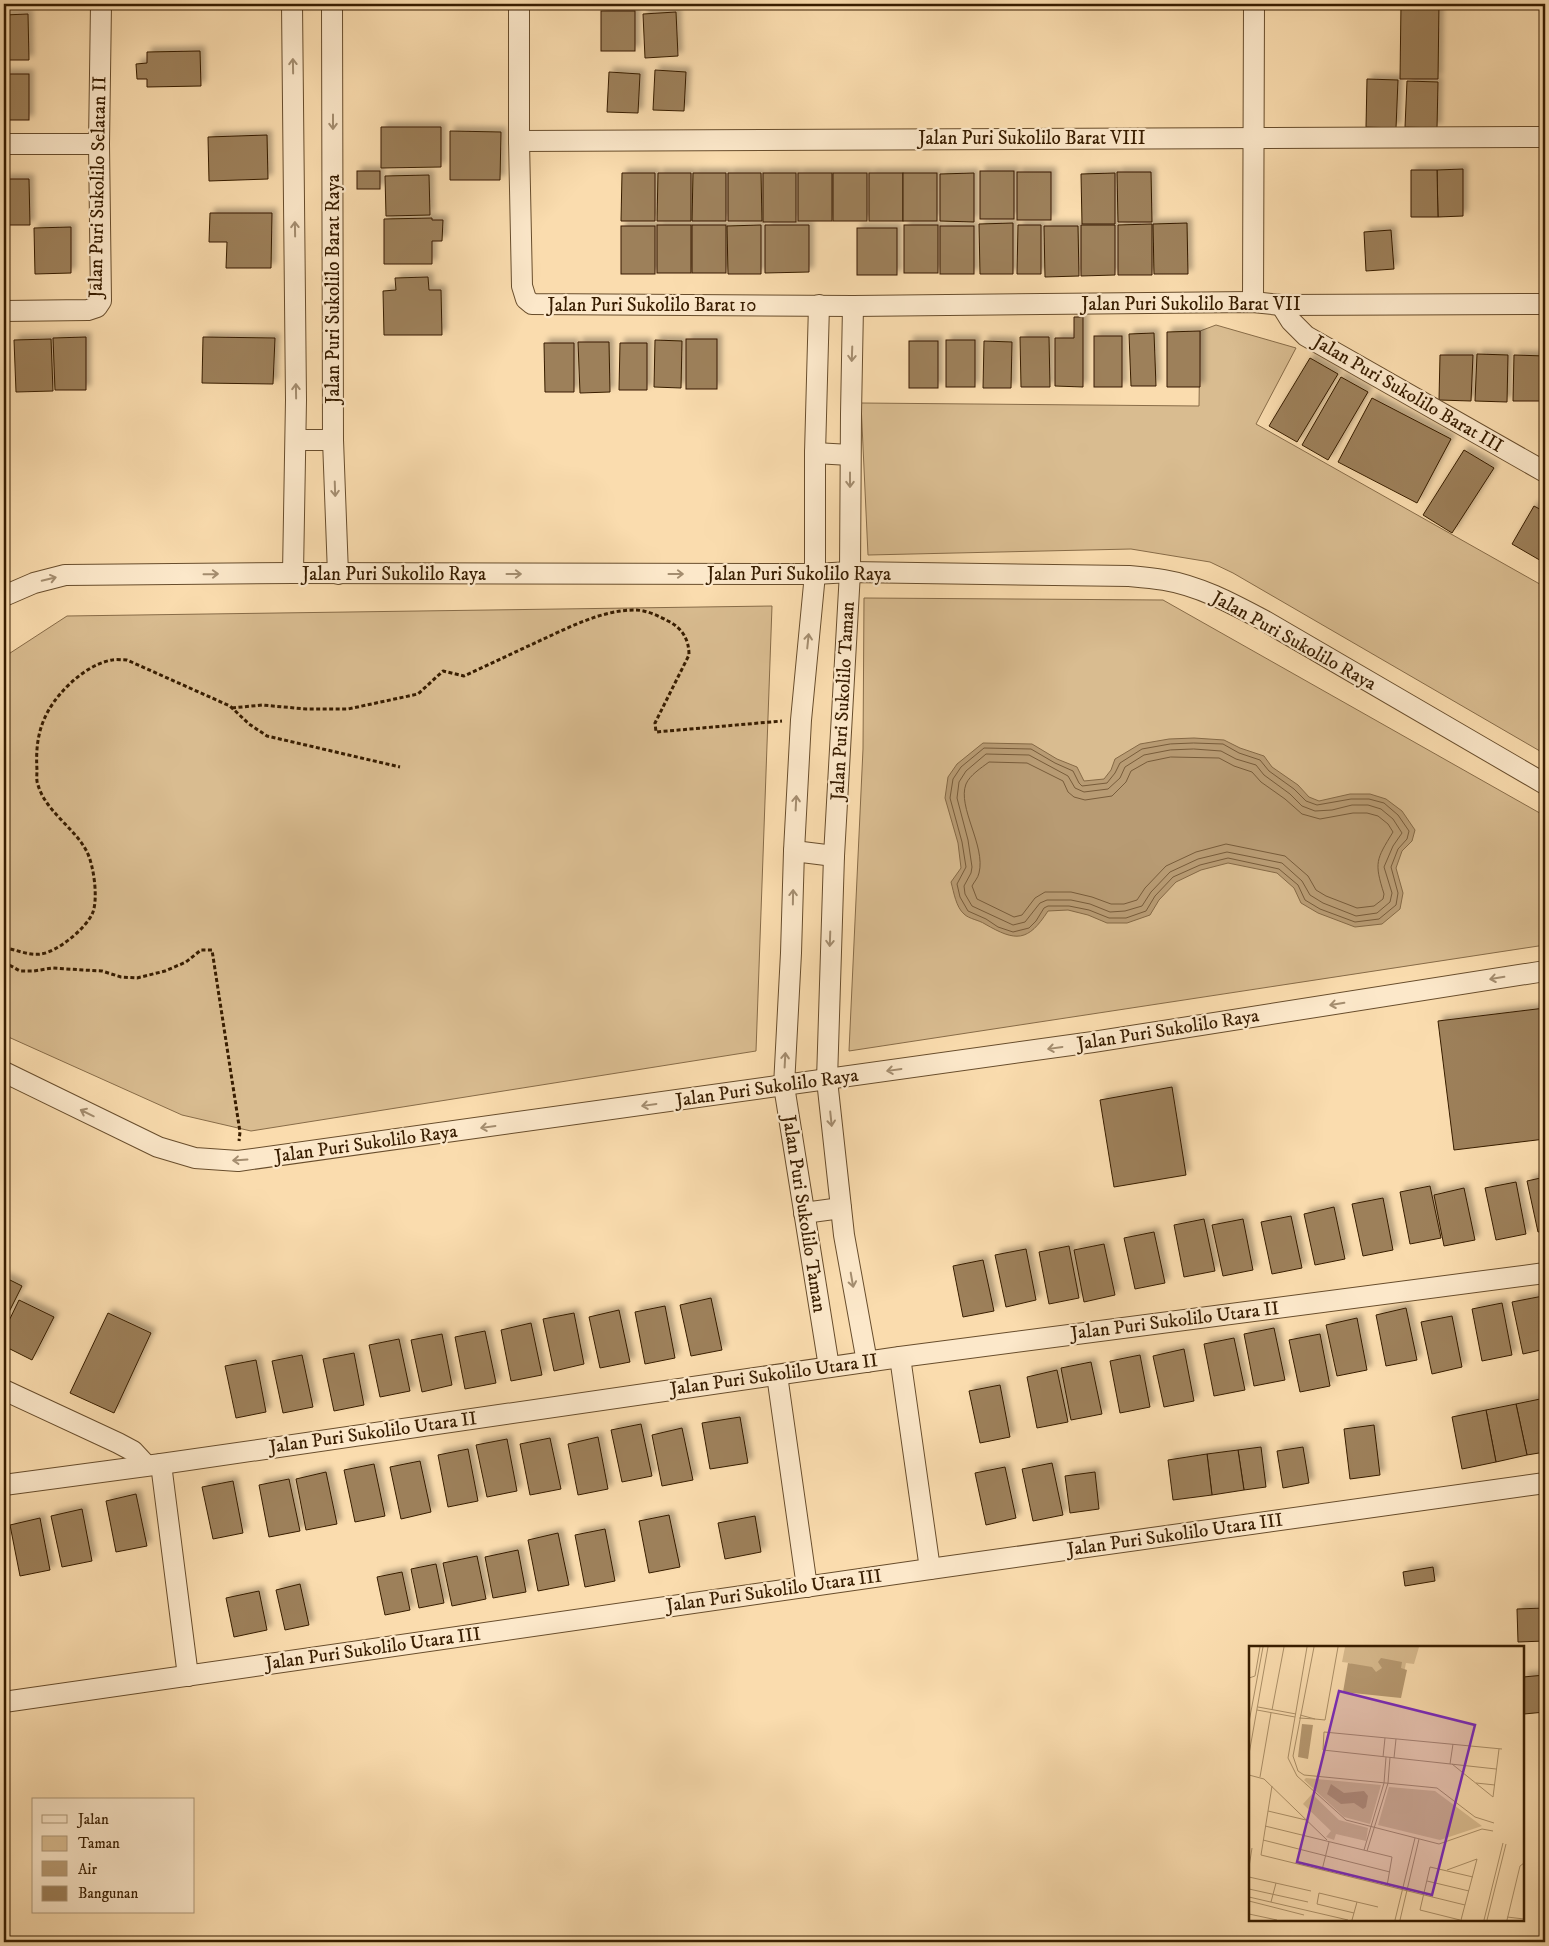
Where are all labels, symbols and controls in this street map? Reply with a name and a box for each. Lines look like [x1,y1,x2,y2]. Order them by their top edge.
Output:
one-way arrow [288,59,298,75]
street label: Jalan Puri Sukolilo Selatan II [85,76,111,300]
one-way arrow [328,114,338,130]
street label: Jalan Puri Sukolilo Barat VIII [916,127,1146,150]
street label: Jalan Puri Sukolilo Barat Raya [322,174,345,406]
one-way arrow [290,221,300,238]
street label: Jalan Puri Sukolilo Barat VII [1079,293,1301,316]
street label: Jalan Puri Sukolilo Barat 10 [546,294,756,317]
street label: Jalan Puri Sukolilo Barat III [1307,329,1507,458]
one-way arrow [847,346,857,362]
one-way arrow [291,384,301,400]
one-way arrow [845,472,855,488]
one-way arrow [330,480,339,496]
street label: Jalan Puri Sukolilo Raya [300,563,486,586]
street label: Jalan Puri Sukolilo Raya [705,563,891,586]
one-way arrow [202,569,219,579]
one-way arrow [505,569,521,579]
one-way arrow [668,569,684,579]
one-way arrow [41,574,57,583]
street label: Jalan Puri Sukolilo Raya [1206,585,1380,696]
street label: Jalan Puri Sukolilo Taman [826,601,860,803]
one-way arrow [803,633,813,649]
one-way arrow [792,795,801,811]
one-way arrow [788,889,797,905]
one-way arrow [826,931,835,947]
one-way arrow [1489,974,1505,984]
one-way arrow [1329,999,1345,1009]
street label: Jalan Puri Sukolilo Raya [1073,1004,1261,1056]
one-way arrow [1047,1043,1063,1053]
one-way arrow [781,1052,790,1068]
street label: Jalan Puri Sukolilo Raya [672,1064,860,1112]
one-way arrow [886,1066,902,1076]
one-way arrow [641,1100,657,1110]
one-way arrow [80,1107,95,1117]
one-way arrow [827,1111,836,1127]
street label: Jalan Puri Sukolilo Taman [777,1112,831,1314]
street label: Jalan Puri Sukolilo Raya [271,1120,459,1168]
one-way arrow [480,1122,496,1132]
one-way arrow [232,1156,248,1165]
one-way arrow [847,1272,857,1288]
street label: Jalan Puri Sukolilo Utara II [1068,1297,1281,1345]
street label: Jalan Puri Sukolilo Utara II [667,1349,880,1401]
street label: Jalan Puri Sukolilo Utara II [266,1407,479,1459]
street label: Jalan Puri Sukolilo Utara III [1064,1508,1284,1562]
street label: Jalan Puri Sukolilo Utara III [663,1564,883,1618]
street label: Jalan Puri Sukolilo Utara III [262,1622,482,1676]
inset map [1249,1646,1524,1921]
legend [32,1798,195,1914]
text: Jalan [76,1810,109,1829]
text: Taman [78,1834,120,1853]
text: Air [78,1860,97,1879]
text: Bangunan [78,1884,138,1903]

